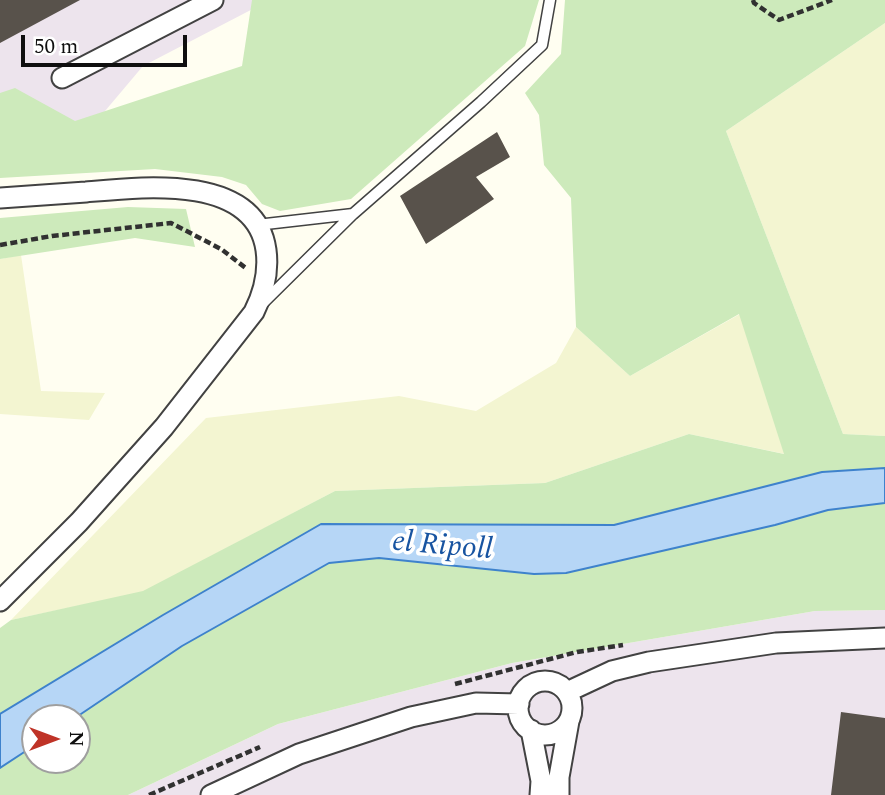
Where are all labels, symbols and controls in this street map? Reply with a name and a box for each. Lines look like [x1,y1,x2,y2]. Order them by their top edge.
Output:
scale bar [24,21,191,65]
text: 50 m [34,31,78,63]
water label: el Ripoll [390,526,494,570]
north arrow [21,704,91,774]
text: N [61,731,90,747]

